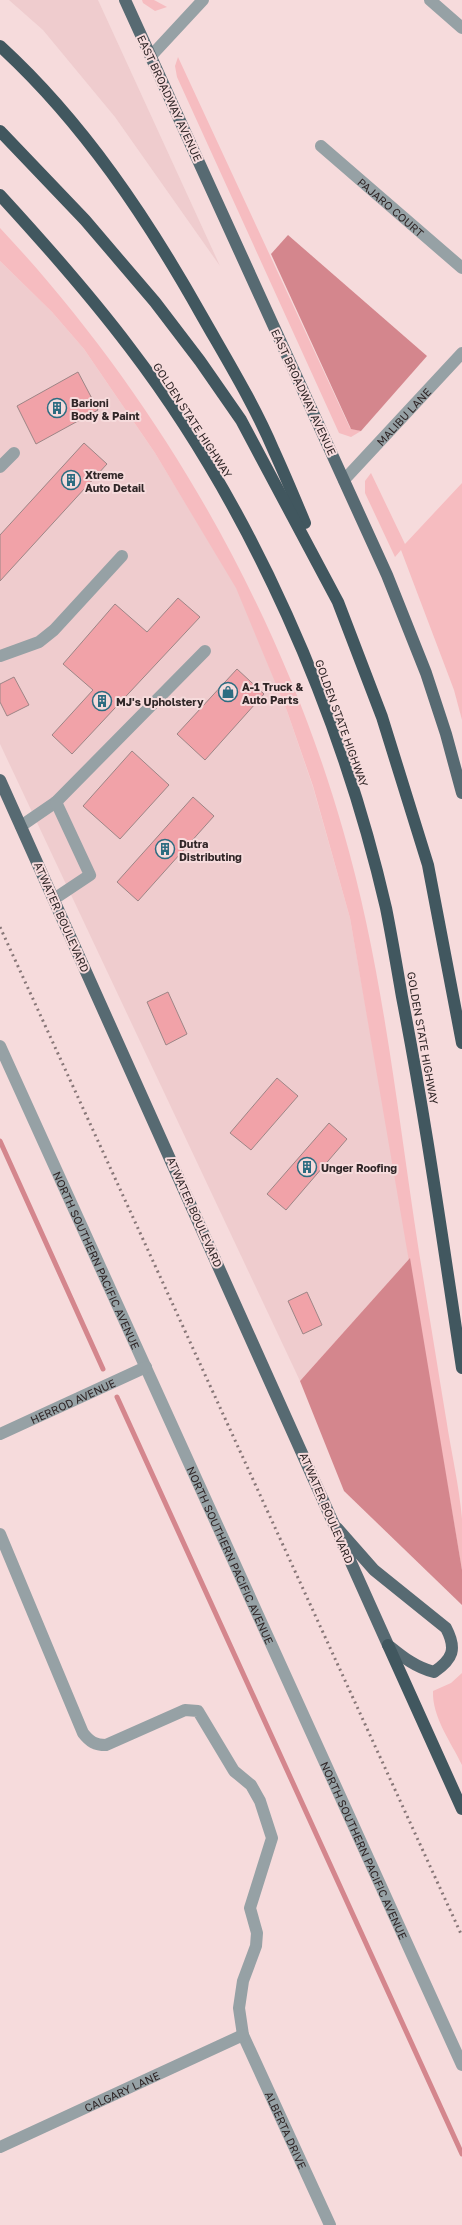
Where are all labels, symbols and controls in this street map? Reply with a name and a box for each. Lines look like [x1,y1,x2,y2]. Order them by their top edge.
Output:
street label: EAST BROADWAY AVENUE [135,33,205,163]
street label: PAJARO COURT [356,175,427,239]
street label: EAST BROADWAY AVENUE [269,327,339,457]
street label: GOLDEN STATE HIGHWAY [151,360,235,480]
street label: MALIBU LANE [373,385,433,448]
place label: Barioni Body & Paint [71,396,140,422]
building icon: Barioni Body & Paint [46,397,68,419]
place label: Xtreme Auto Detail [85,468,145,494]
building icon: Xtreme Auto Detail [60,469,82,491]
street label: GOLDEN STATE HIGHWAY [313,658,371,788]
place label: A-1 Truck & Auto Parts [242,680,303,706]
shop icon: A-1 Truck & Auto Parts [217,681,239,703]
building icon: MJ's Upholstery [91,690,113,712]
place label: MJ's Upholstery [116,695,204,708]
place label: Dutra Distributing [179,837,242,863]
building icon: Dutra Distributing [154,838,176,860]
street label: ATWATER BOULEVARD [32,860,92,974]
street label: GOLDEN STATE HIGHWAY [405,971,441,1105]
street label: ATWATER BOULEVARD [165,1155,225,1269]
building icon: Unger Roofing [296,1156,318,1178]
place label: Unger Roofing [321,1161,397,1174]
street label: NORTH SOUTHERN PACIFIC AVENUE [51,1169,143,1351]
street label: HERROD AVENUE [28,1375,118,1426]
street label: ATWATER BOULEVARD [298,1451,356,1566]
street label: NORTH SOUTHERN PACIFIC AVENUE [185,1464,277,1646]
street label: NORTH SOUTHERN PACIFIC AVENUE [319,1759,411,1941]
street label: CALGARY LANE [82,2068,162,2114]
street label: ALBERTA DRIVE [263,2089,310,2171]

